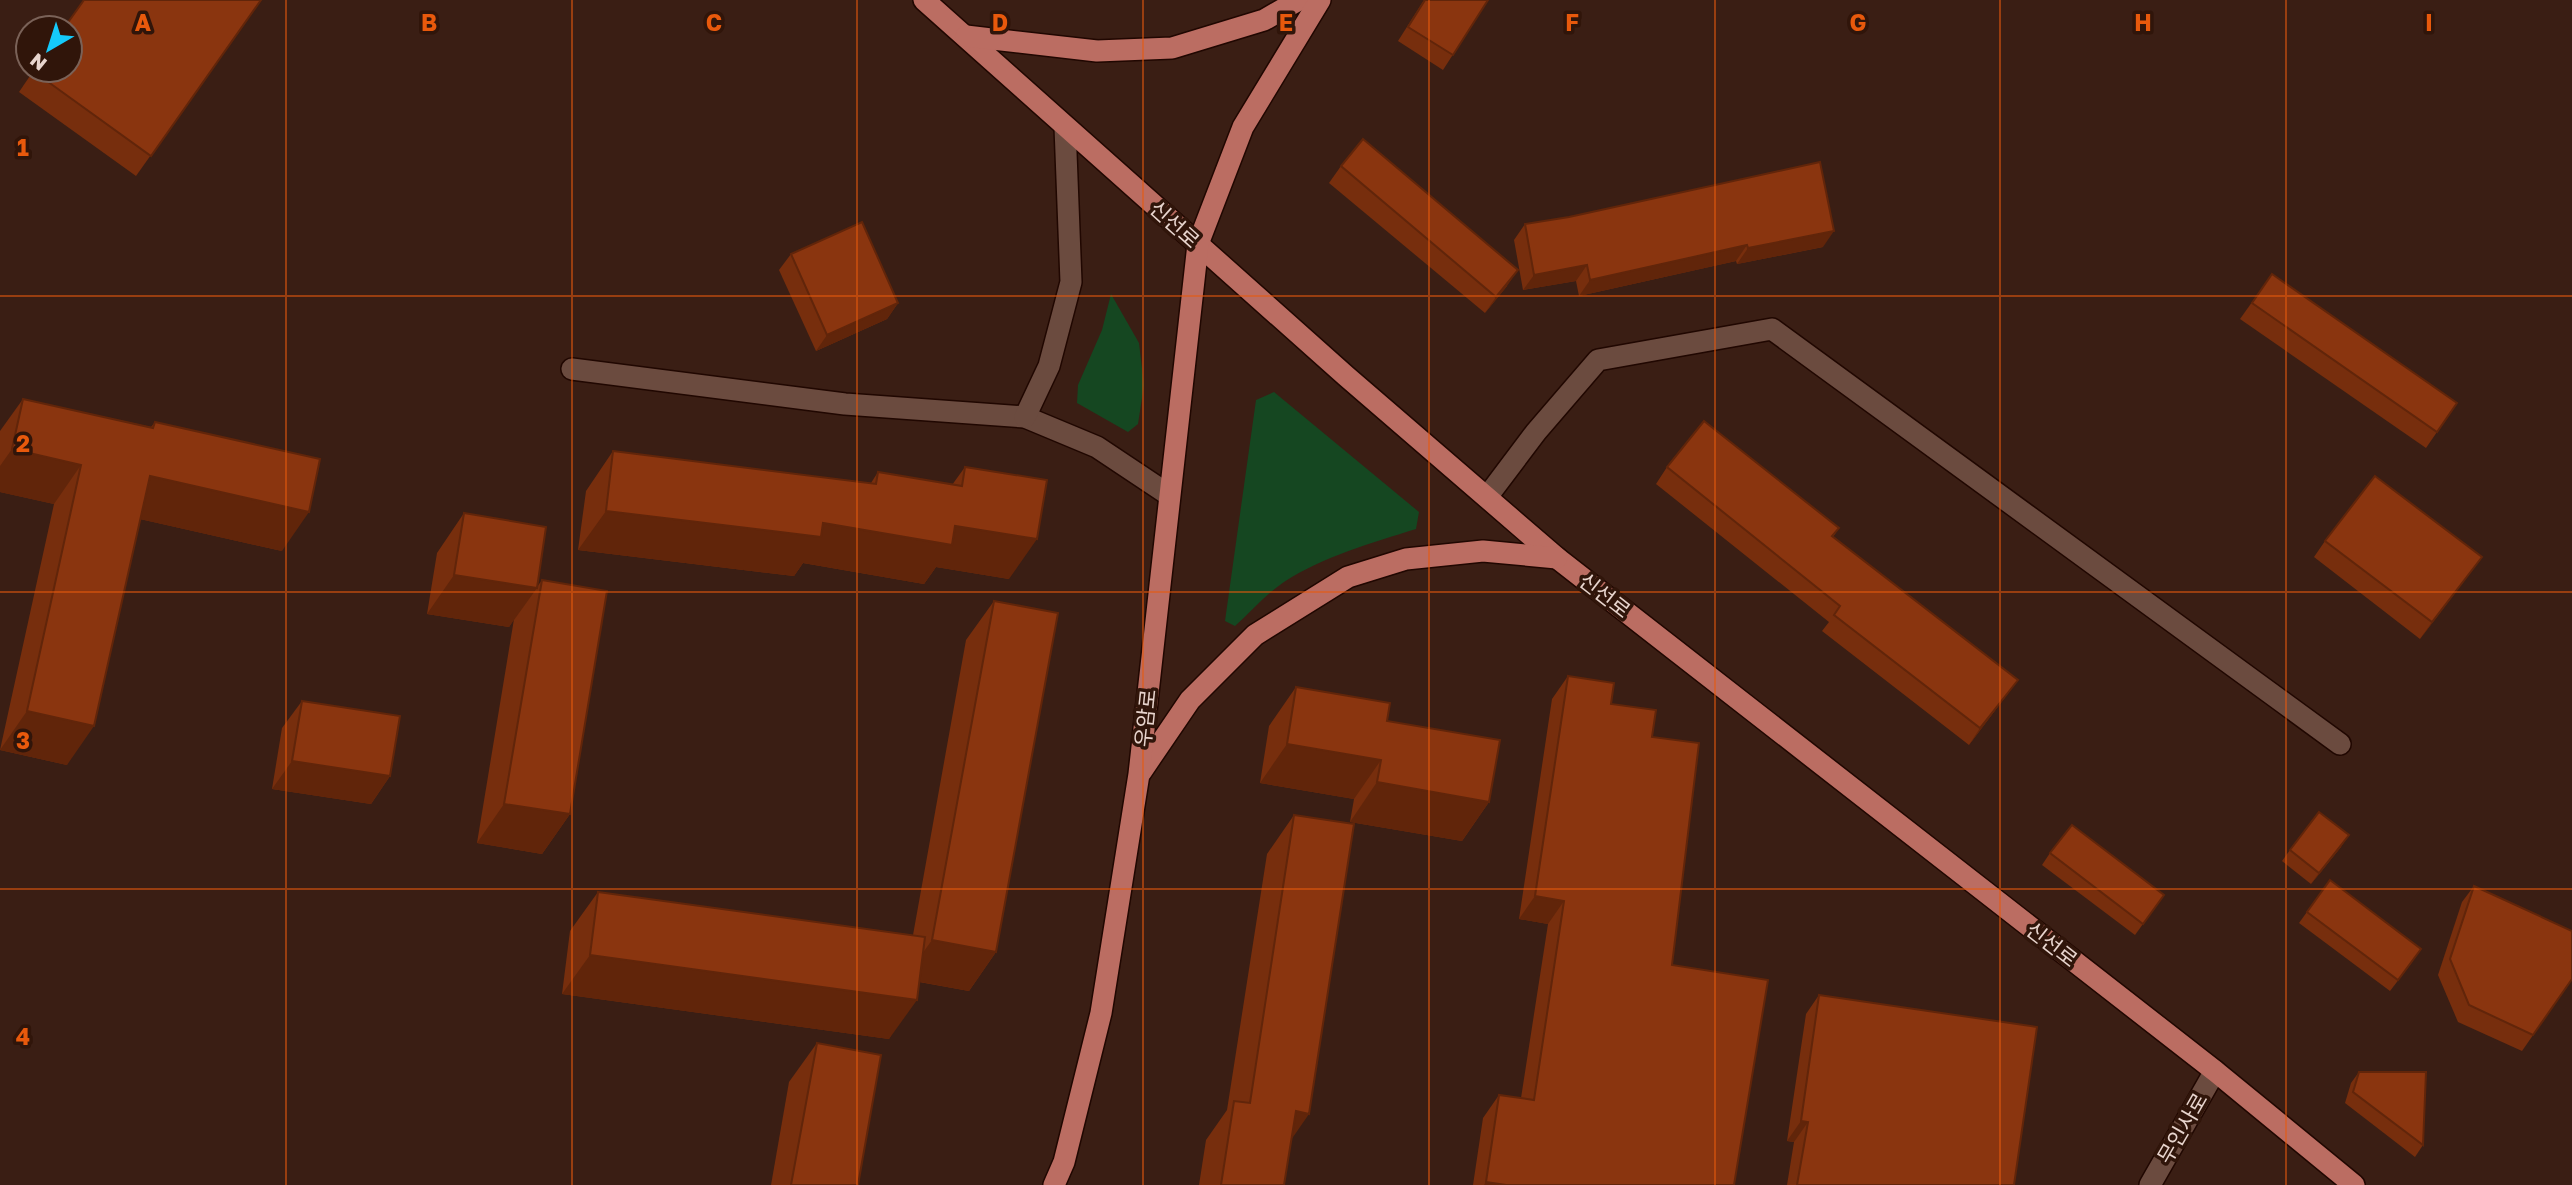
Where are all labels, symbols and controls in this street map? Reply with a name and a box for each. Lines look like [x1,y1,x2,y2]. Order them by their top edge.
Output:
text: A [135,8,152,36]
text: B [421,8,437,36]
text: C [706,8,722,36]
text: D [992,8,1008,36]
text: E [1279,8,1293,36]
text: F [1565,8,1579,36]
text: G [1850,8,1866,36]
text: H [2134,8,2152,36]
text: I [2425,8,2433,36]
north arrow [14,14,84,84]
text: N [25,49,51,76]
text: 1 [17,133,29,161]
street label: 신선로 [1145,195,1205,253]
text: 2 [16,429,30,457]
street label: 신선로 [1574,567,1636,623]
street label: 우암로 [1129,688,1161,748]
text: 3 [16,726,30,754]
street label: 신선로 [2021,916,2083,972]
text: 4 [16,1022,30,1050]
street label: 무인사로 [2151,1088,2213,1168]

